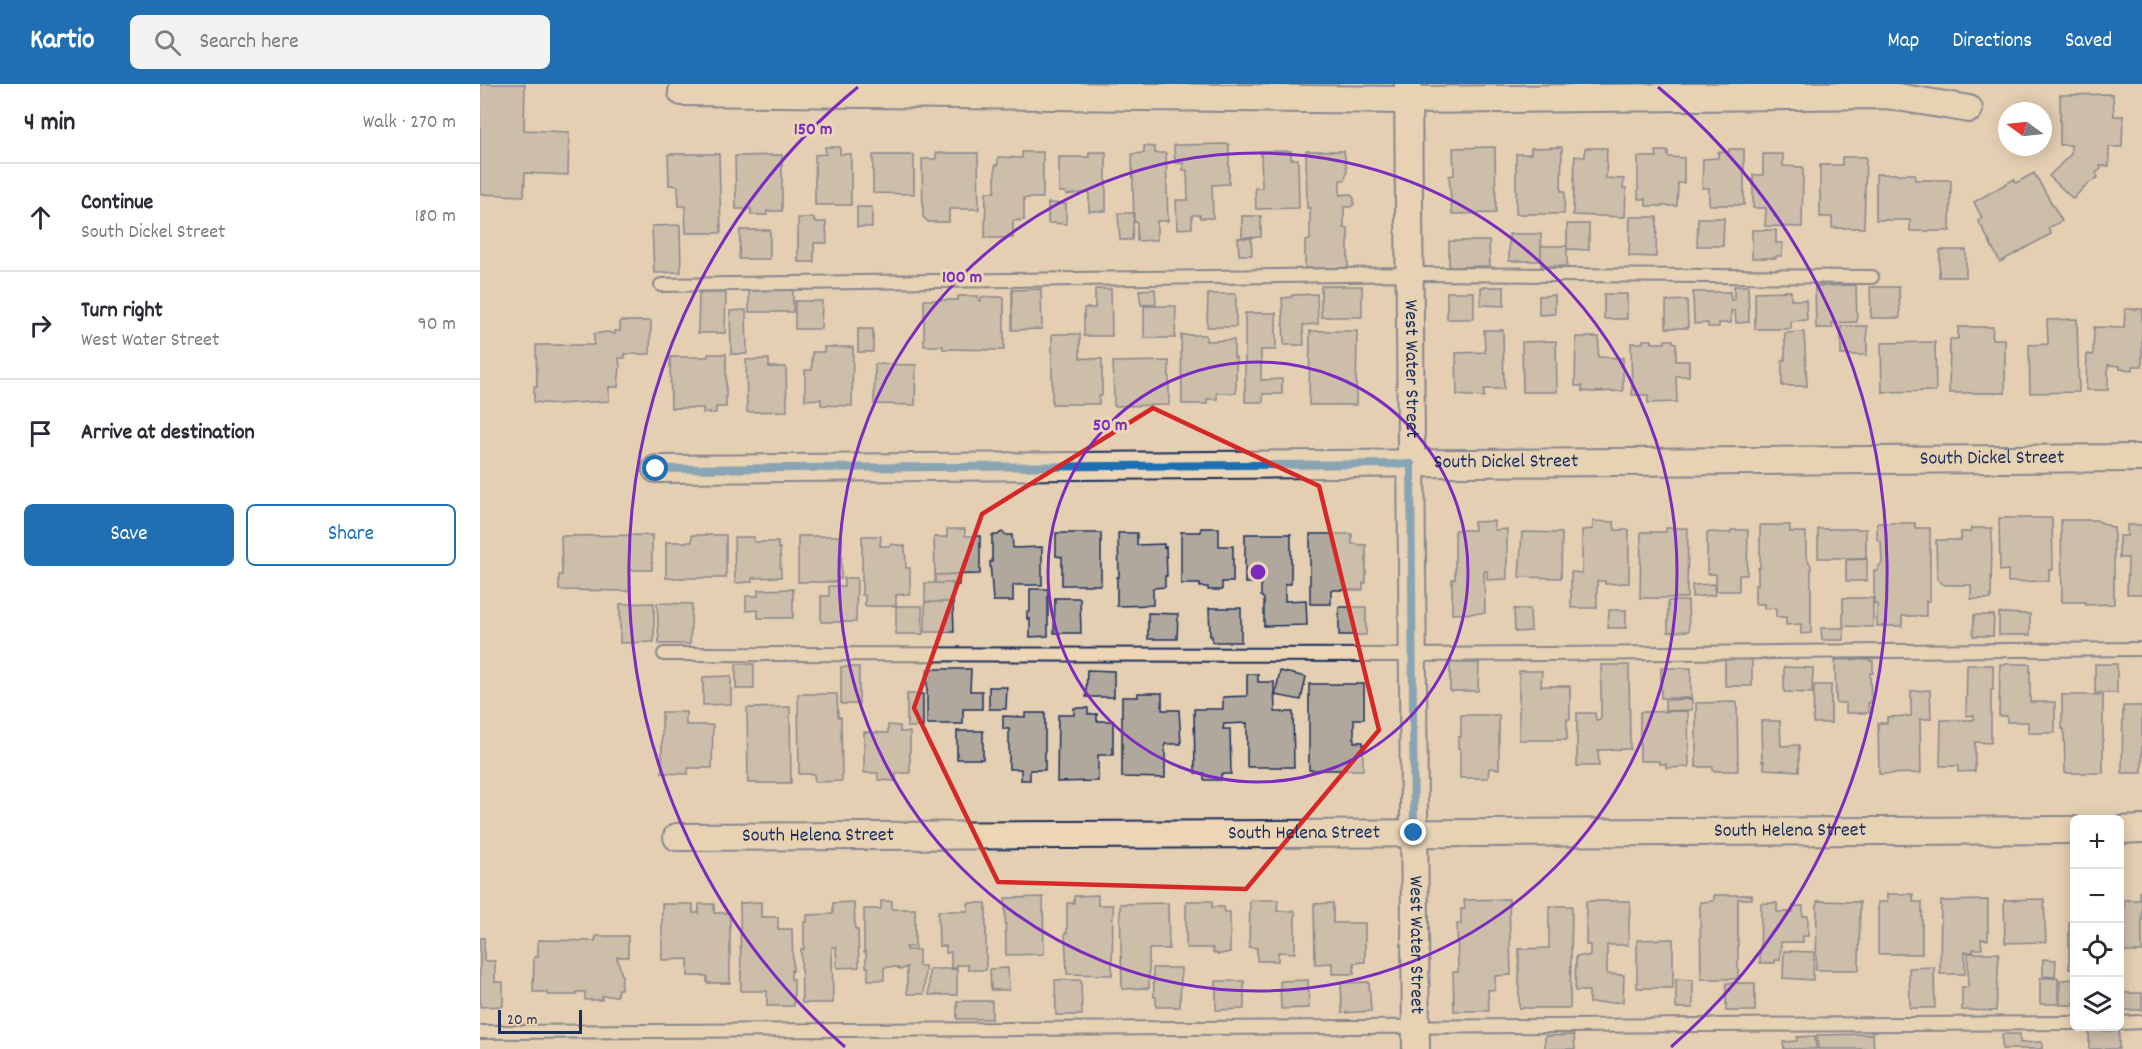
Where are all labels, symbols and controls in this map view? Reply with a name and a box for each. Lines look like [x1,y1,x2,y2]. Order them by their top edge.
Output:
search box [130,15,550,69]
text: Kartio [30,22,94,62]
icon: search [151,26,184,59]
text: Search here [199,27,299,58]
text: Map [1888,27,1919,57]
text: Directions [1952,27,2032,57]
text: Saved [2065,27,2112,57]
north arrow [1998,102,2052,156]
text: 4 min [24,105,75,142]
text: Walk · 270 m [363,109,456,137]
text: 150 m [794,118,832,143]
text: Continue [81,188,153,219]
icon: ahead [24,201,57,234]
text: 180 m [414,203,456,231]
text: South Dickel Street [81,219,225,247]
text: 100 m [942,266,982,291]
text: Turn right [81,296,163,327]
street label: West Water Street [1396,300,1425,438]
icon: right [24,309,57,342]
text: 90 m [418,311,456,339]
text: West Water Street [81,327,219,355]
text: 50 m [1093,414,1127,439]
icon: arrive [24,417,57,450]
text: Arrive at destination [81,418,255,449]
street label: South Dickel Street [1920,445,2064,474]
street label: South Dickel Street [1434,448,1578,477]
route start [642,455,668,481]
button: Save [24,504,234,566]
button: Share [246,504,456,566]
centre of rings [1248,562,1268,582]
map controls [2070,815,2124,1031]
button: + [2070,815,2124,869]
street label: South Helena Street [1714,817,1866,846]
street label: South Helena Street [1228,819,1380,848]
route end [1400,819,1426,845]
street label: South Helena Street [742,822,894,851]
button: − [2070,869,2124,923]
street label: West Water Street [1401,876,1430,1014]
button: locate [2070,923,2124,977]
button: layers [2070,977,2124,1031]
scale bar [498,1007,582,1034]
text: 20 m [507,1009,537,1032]

